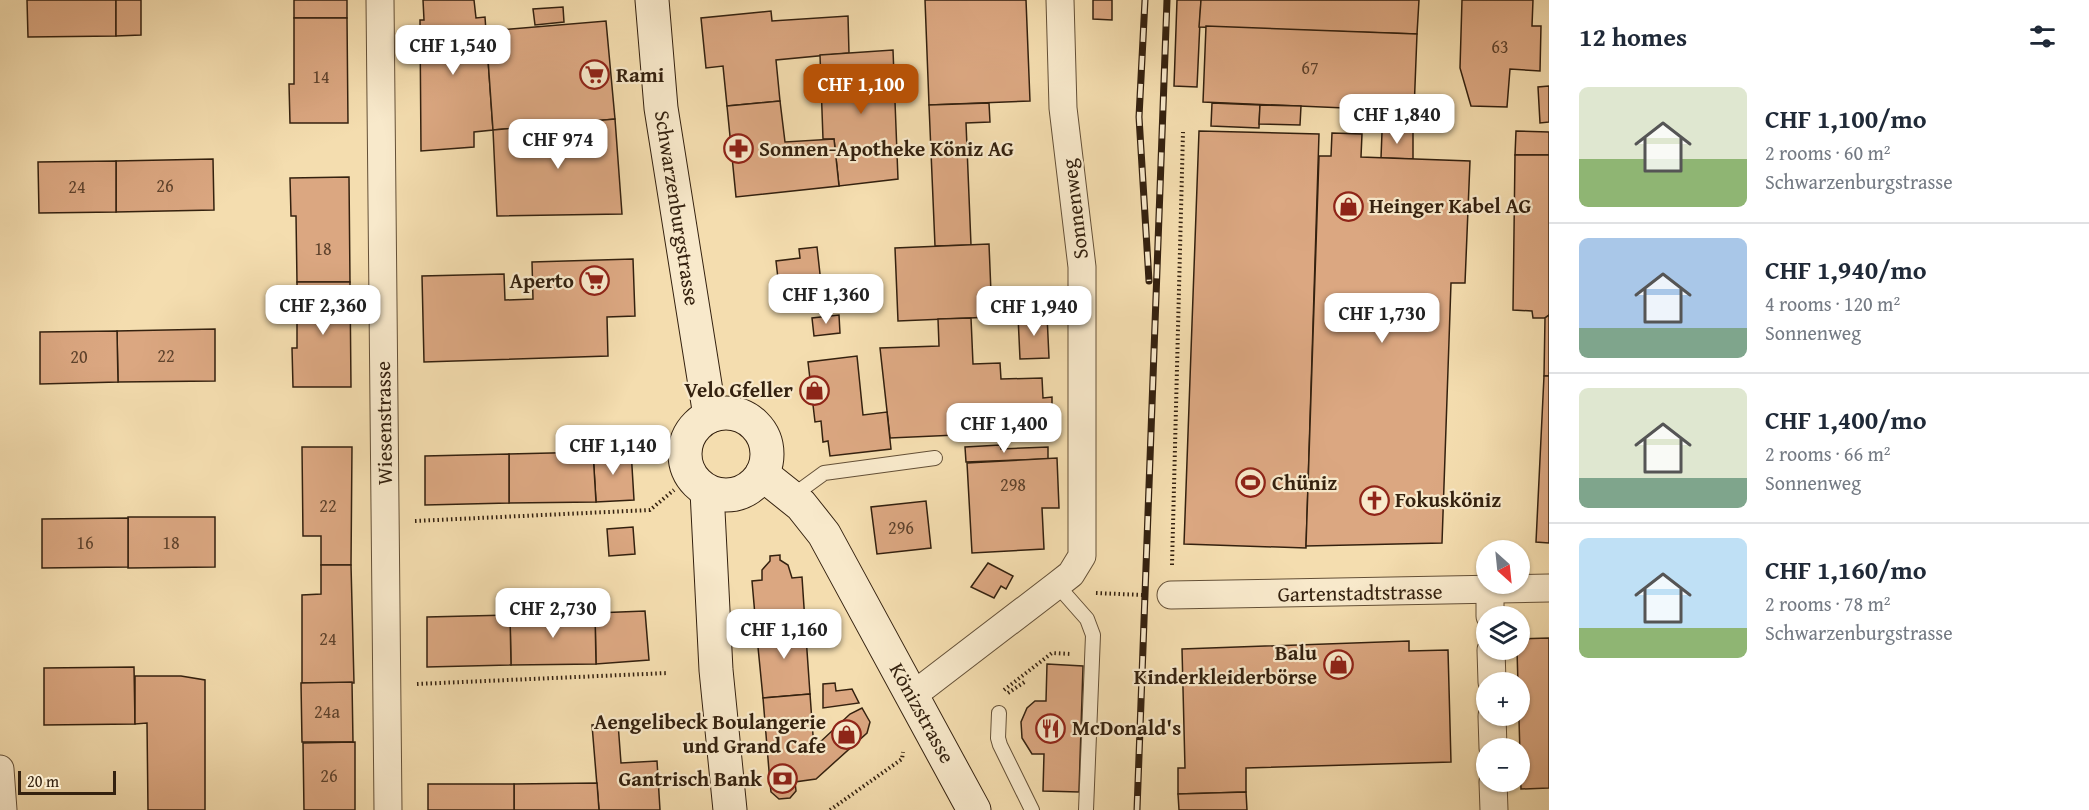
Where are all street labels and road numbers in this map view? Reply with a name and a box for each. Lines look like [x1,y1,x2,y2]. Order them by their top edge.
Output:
street label: Schwarzenburgstrasse [647,108,708,308]
street label: Sonnenweg [1053,157,1096,261]
street label: Wiesenstrasse [367,360,400,485]
street label: Gartenstadtstrasse [1277,576,1443,609]
street label: Könizstrasse [882,657,963,769]

